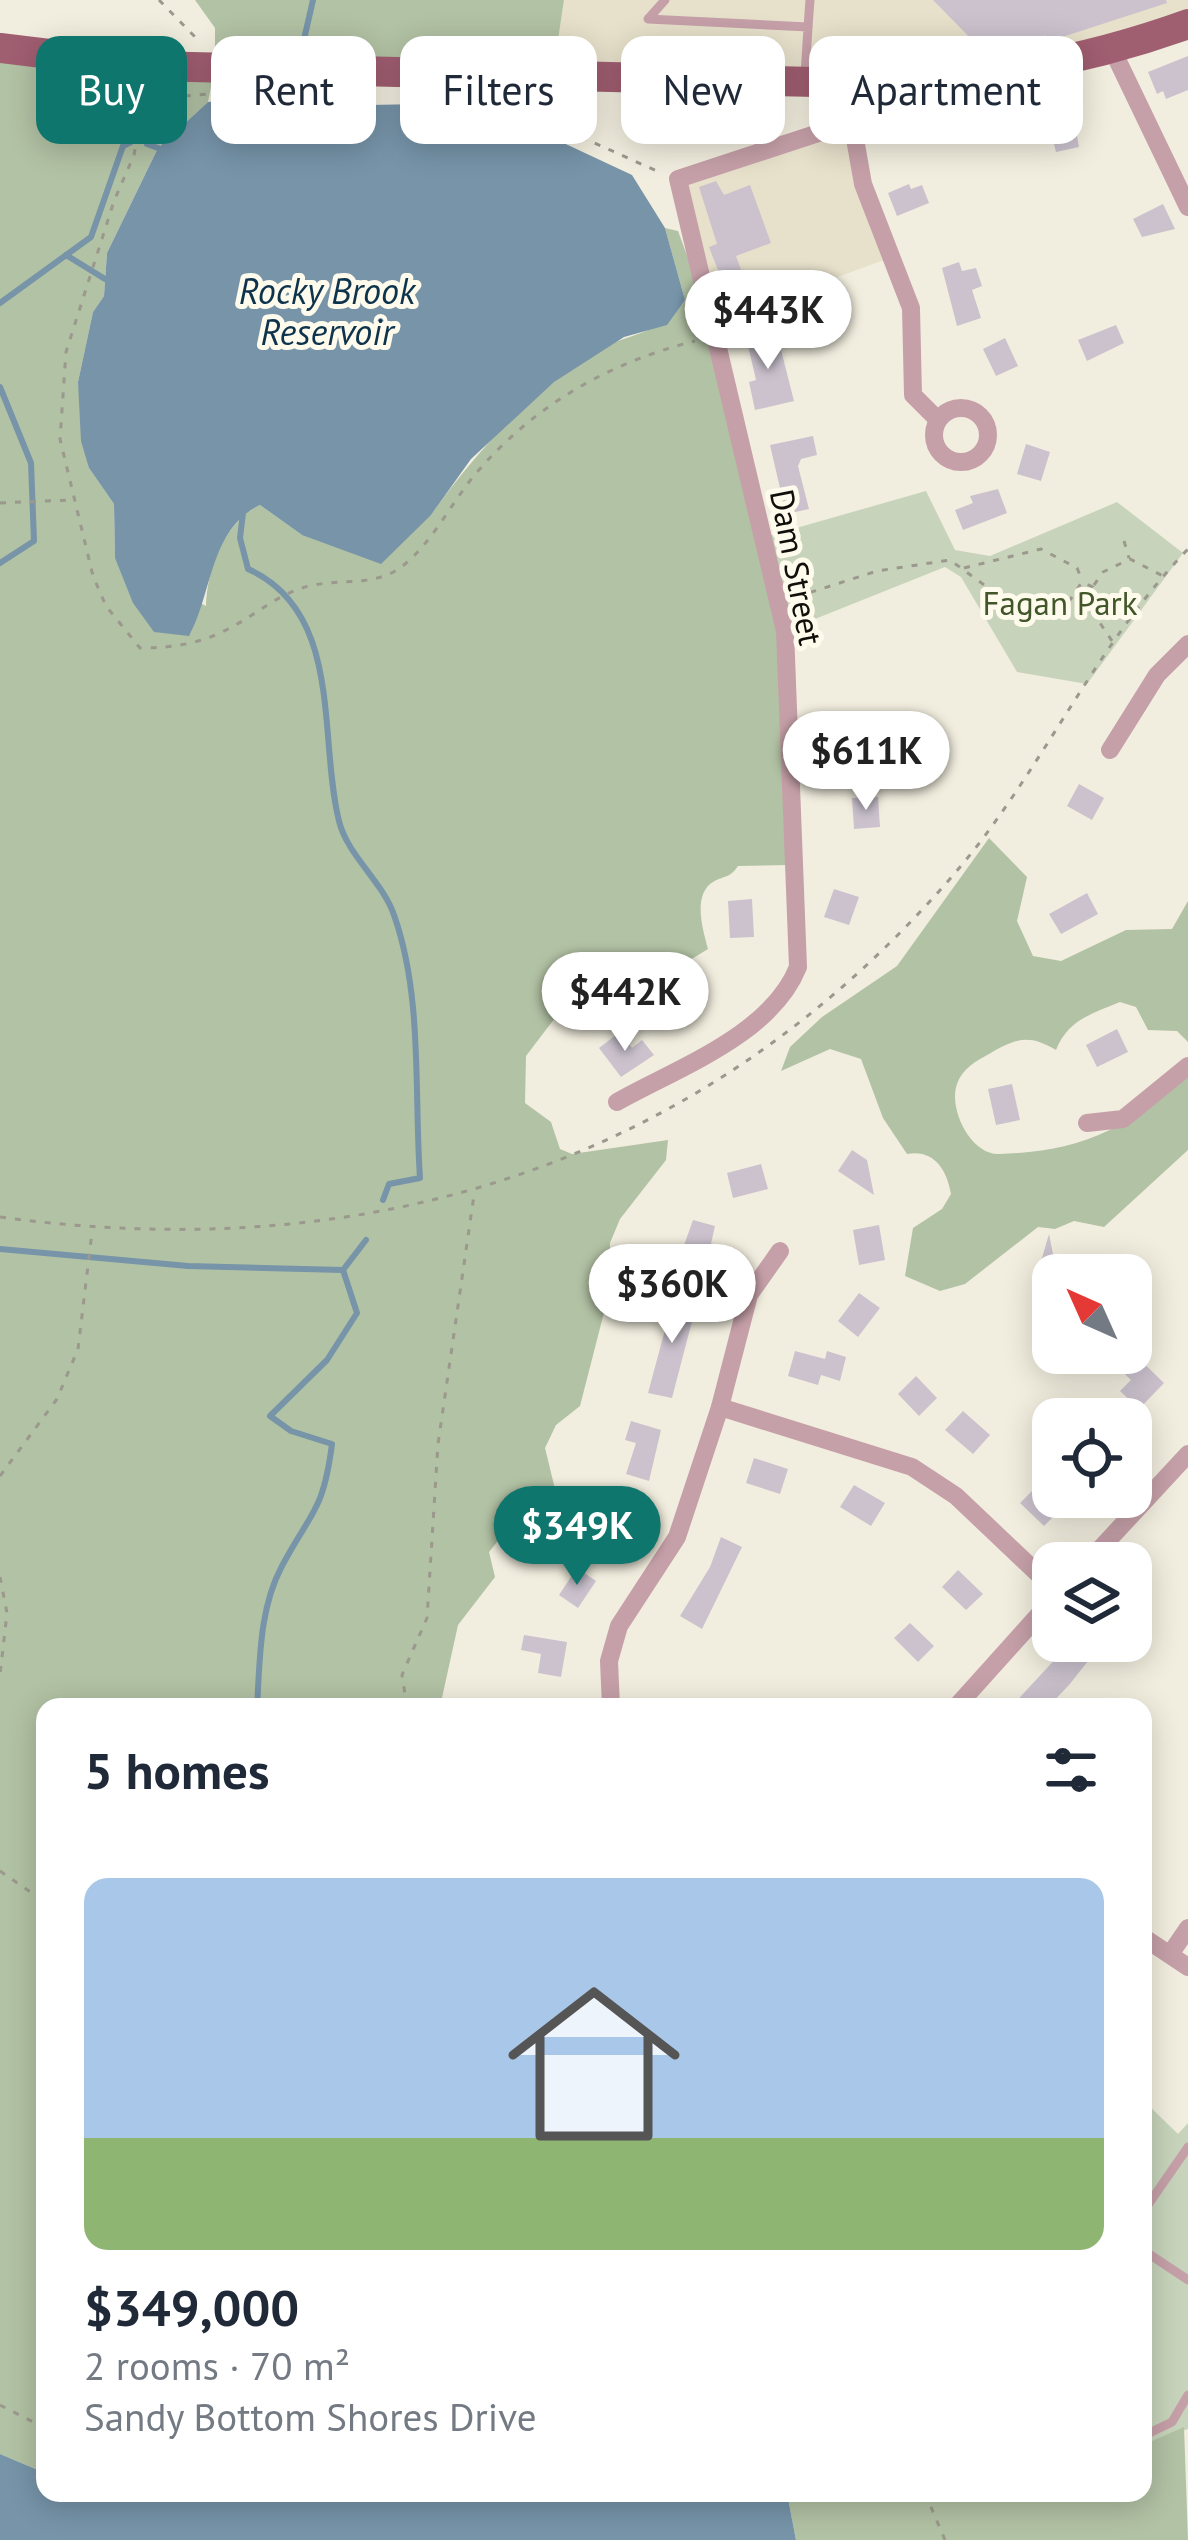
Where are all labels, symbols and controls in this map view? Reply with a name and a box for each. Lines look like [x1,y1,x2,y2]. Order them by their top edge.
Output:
chip: Buy [36,36,187,144]
chip: Rent [211,36,376,144]
chip: Filters [400,36,597,144]
chip: New [621,36,785,144]
chip: Apartment [809,36,1083,144]
water label: Rocky Brook Reservoir [239,267,417,355]
pin: $443K [684,270,852,372]
text: $443K [712,283,824,334]
street label: Dam Street [761,485,833,649]
park label: Fagan Park [982,581,1138,624]
pin: $611K [782,711,950,813]
text: $611K [810,724,922,775]
pin: $442K [541,952,709,1054]
text: $442K [569,965,681,1016]
pin: $360K [588,1244,756,1346]
north arrow [1032,1254,1152,1374]
map controls [1032,1254,1152,1662]
text: $360K [616,1257,728,1308]
button: locate [1032,1398,1152,1518]
pin: $349K [493,1486,661,1588]
text: $349K [521,1499,633,1550]
button: layers [1032,1542,1152,1662]
text: 5 homes [84,1737,270,1803]
icon: filters [1038,1737,1104,1803]
icon: home [486,1956,702,2172]
text: $349,000 [84,2274,299,2340]
text: 2 rooms · 70 m² [84,2340,350,2391]
text: Sandy Bottom Shores Drive [84,2391,536,2442]

